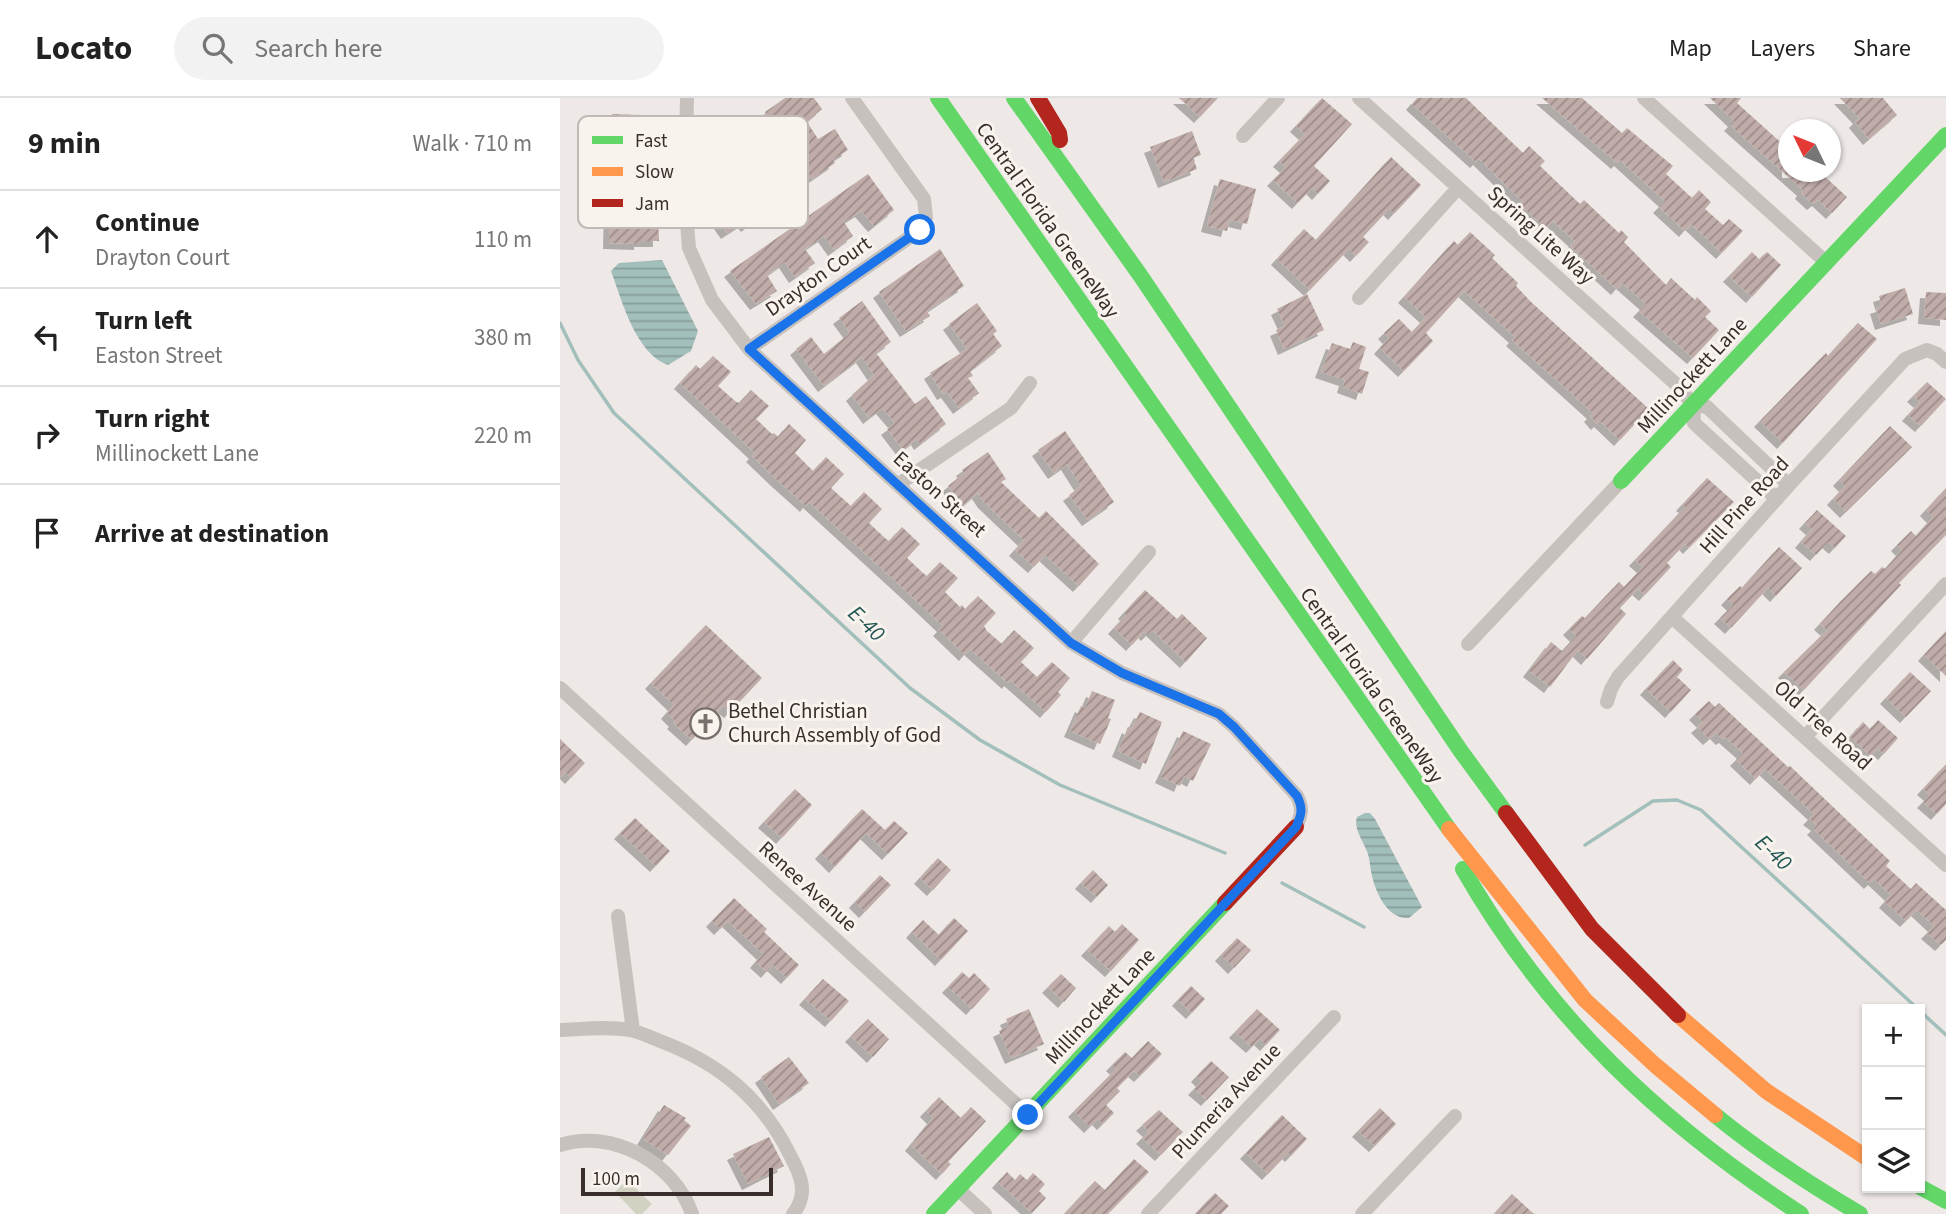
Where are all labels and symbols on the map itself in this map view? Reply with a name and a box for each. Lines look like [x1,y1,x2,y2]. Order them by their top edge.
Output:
legend [578,116,808,228]
street label: Central Florida GreeneWay [969,116,1127,324]
north arrow [1778,119,1841,182]
text: Fast [635,128,668,155]
text: Slow [635,159,674,186]
street label: Spring Lite Way [1481,179,1601,291]
text: Jam [635,191,669,218]
route start [904,214,935,245]
street label: Drayton Court [759,228,877,324]
street label: Millinockett Lane [1630,310,1754,440]
street label: Easton Street [887,444,993,544]
street label: Hill Pine Road [1692,450,1796,560]
street label: Central Florida GreeneWay [1293,581,1451,789]
water label: E-40 [841,597,893,649]
street label: Old Tree Road [1767,673,1879,777]
place label: Bethel Christian Church Assembly of God [728,696,941,750]
church icon: Bethel Christian Church Assembly of God [688,706,722,740]
water label: E-40 [1748,826,1800,878]
street label: Renee Avenue [752,834,864,938]
street label: Millinockett Lane [1038,941,1162,1071]
street label: Plumeria Avenue [1164,1036,1288,1166]
route end [1012,1099,1043,1130]
scale bar [581,1165,774,1197]

